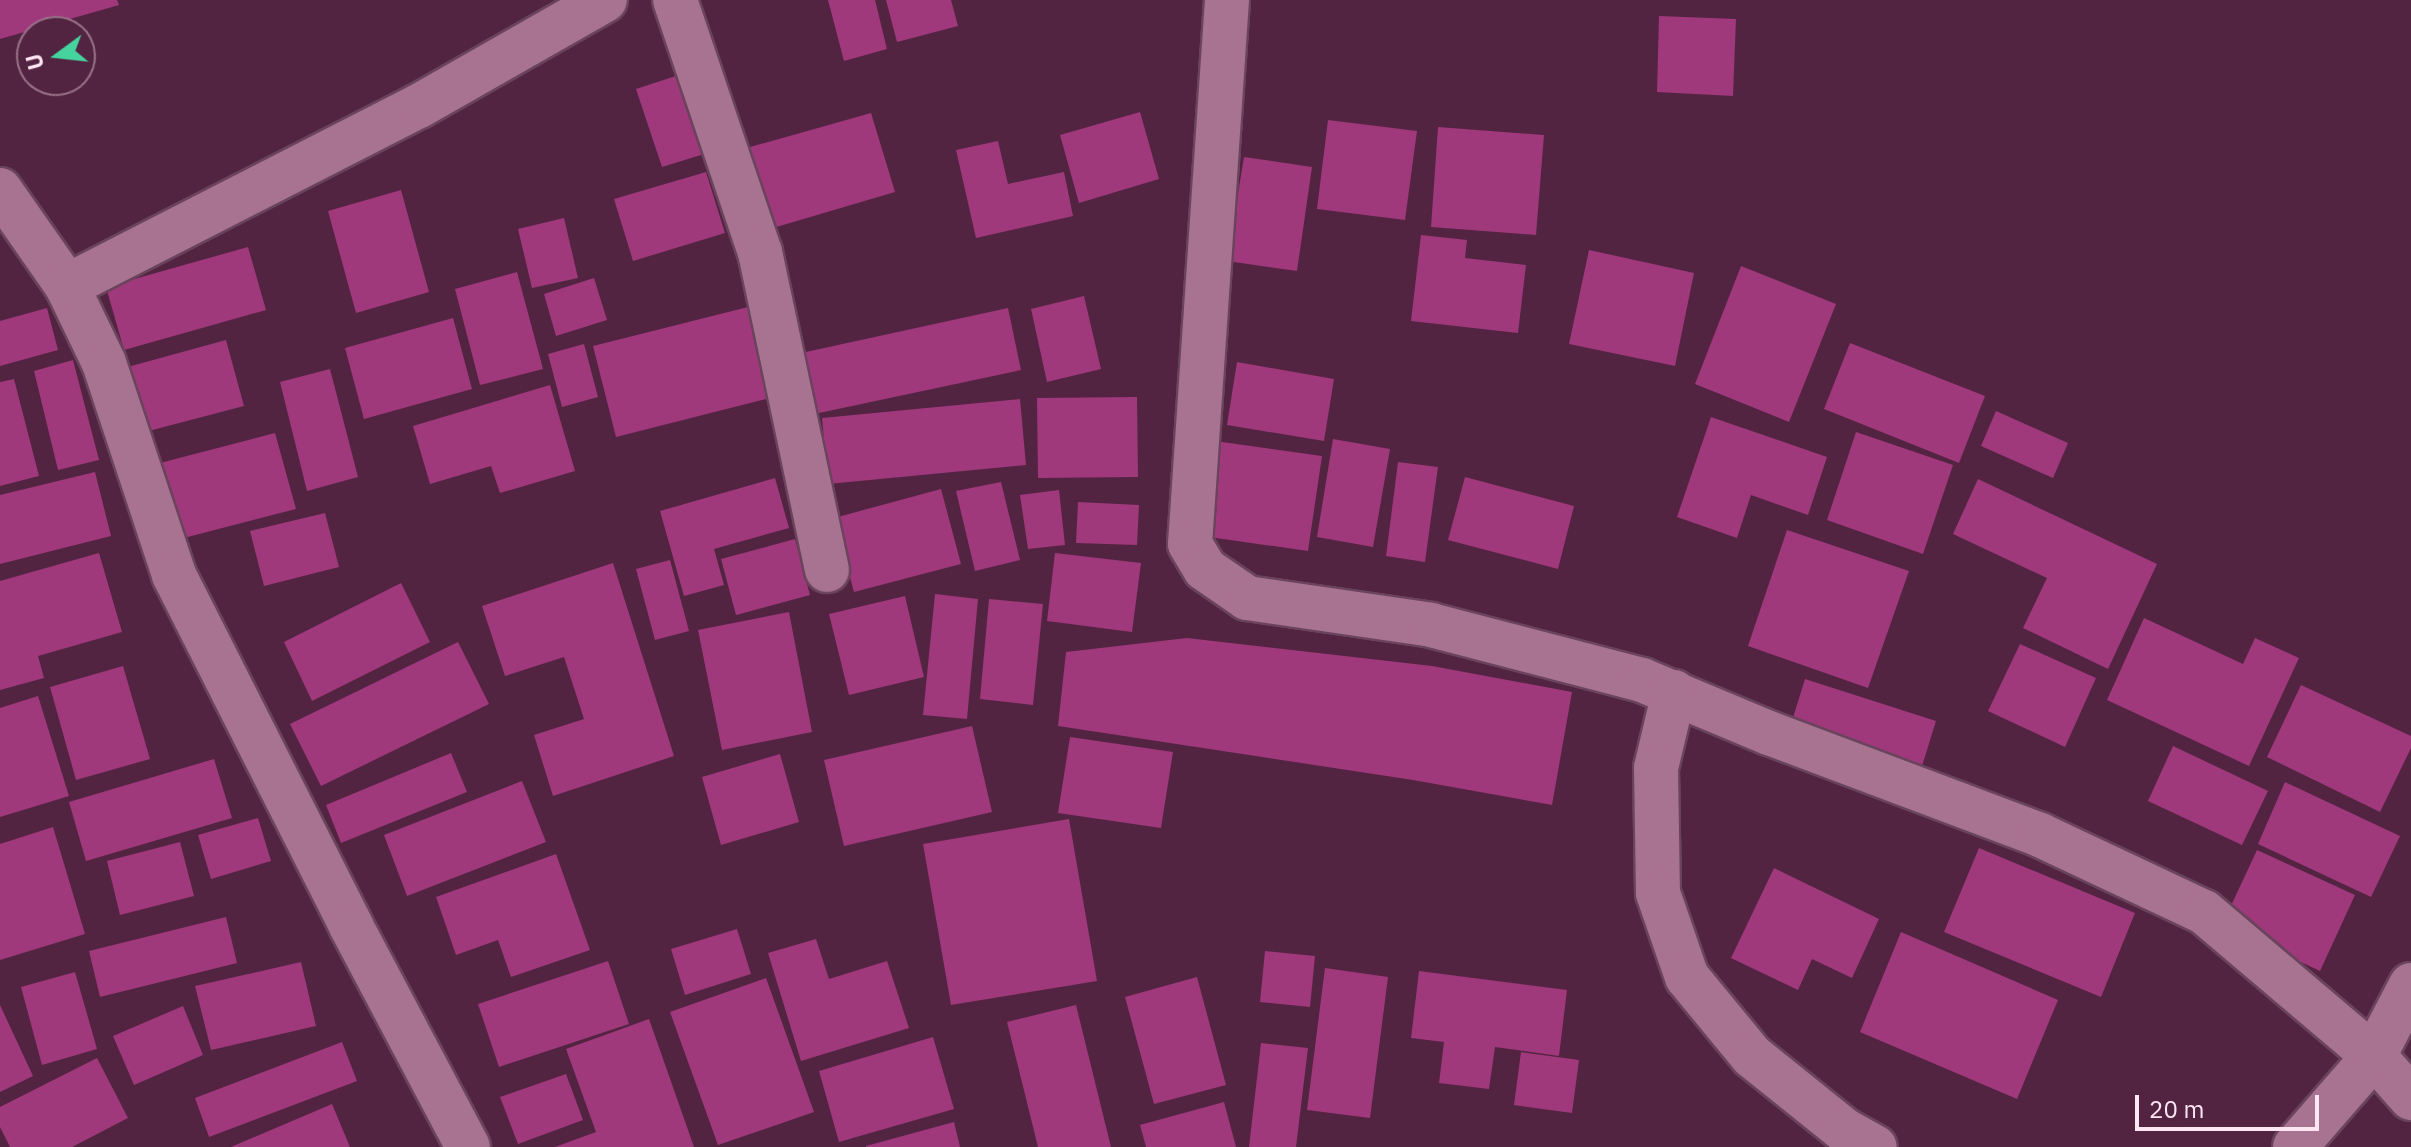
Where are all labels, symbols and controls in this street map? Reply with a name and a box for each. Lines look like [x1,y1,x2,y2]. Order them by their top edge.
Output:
north arrow [16,16,96,96]
text: U [18,51,50,73]
scale bar [2139,1079,2323,1129]
text: 20 m [2149,1093,2204,1125]

